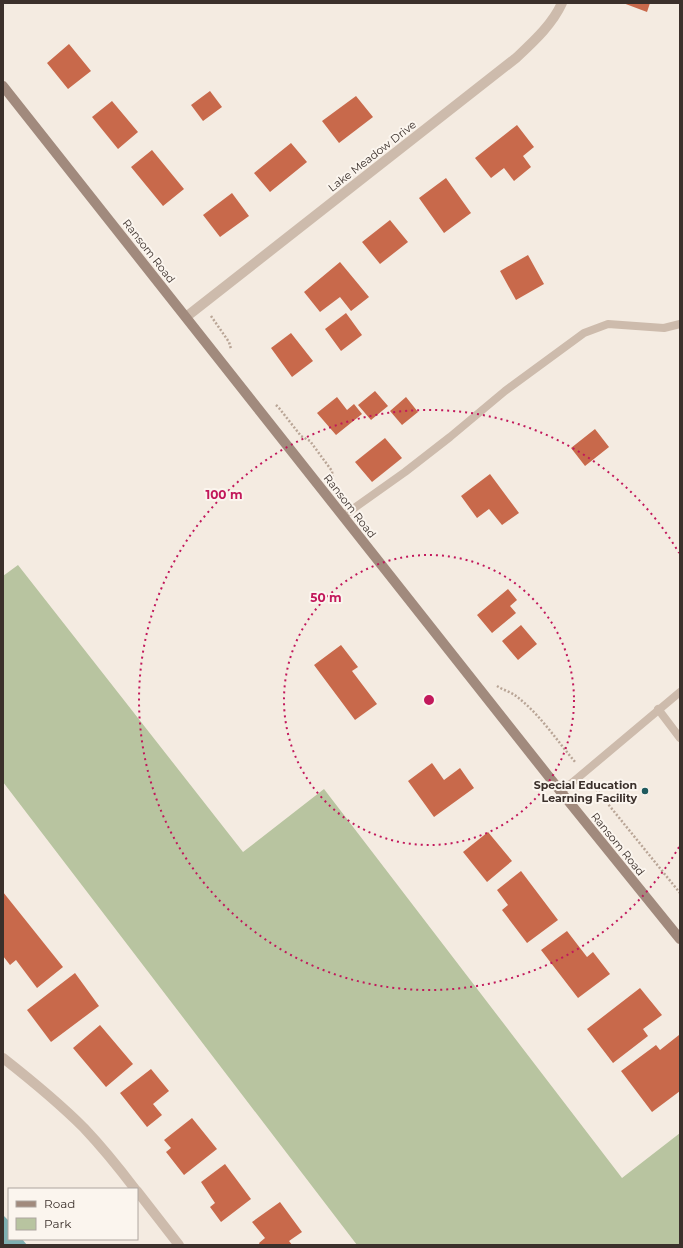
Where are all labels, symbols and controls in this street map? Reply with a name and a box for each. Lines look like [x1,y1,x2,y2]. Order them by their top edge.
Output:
street label: Lake Meadow Drive [325,117,419,195]
street label: Ransom Road [120,216,178,286]
street label: Ransom Road [321,471,379,541]
text: 100 m [206,487,242,502]
text: 50 m [310,590,342,605]
centre of rings [422,693,436,707]
place label: Special Education Learning Facility [534,778,637,805]
marker: Special Education Learning Facility [640,786,650,796]
street label: Ransom Road [588,810,648,878]
legend [8,1188,138,1240]
text: Road [44,1196,75,1211]
text: Park [44,1216,72,1231]

